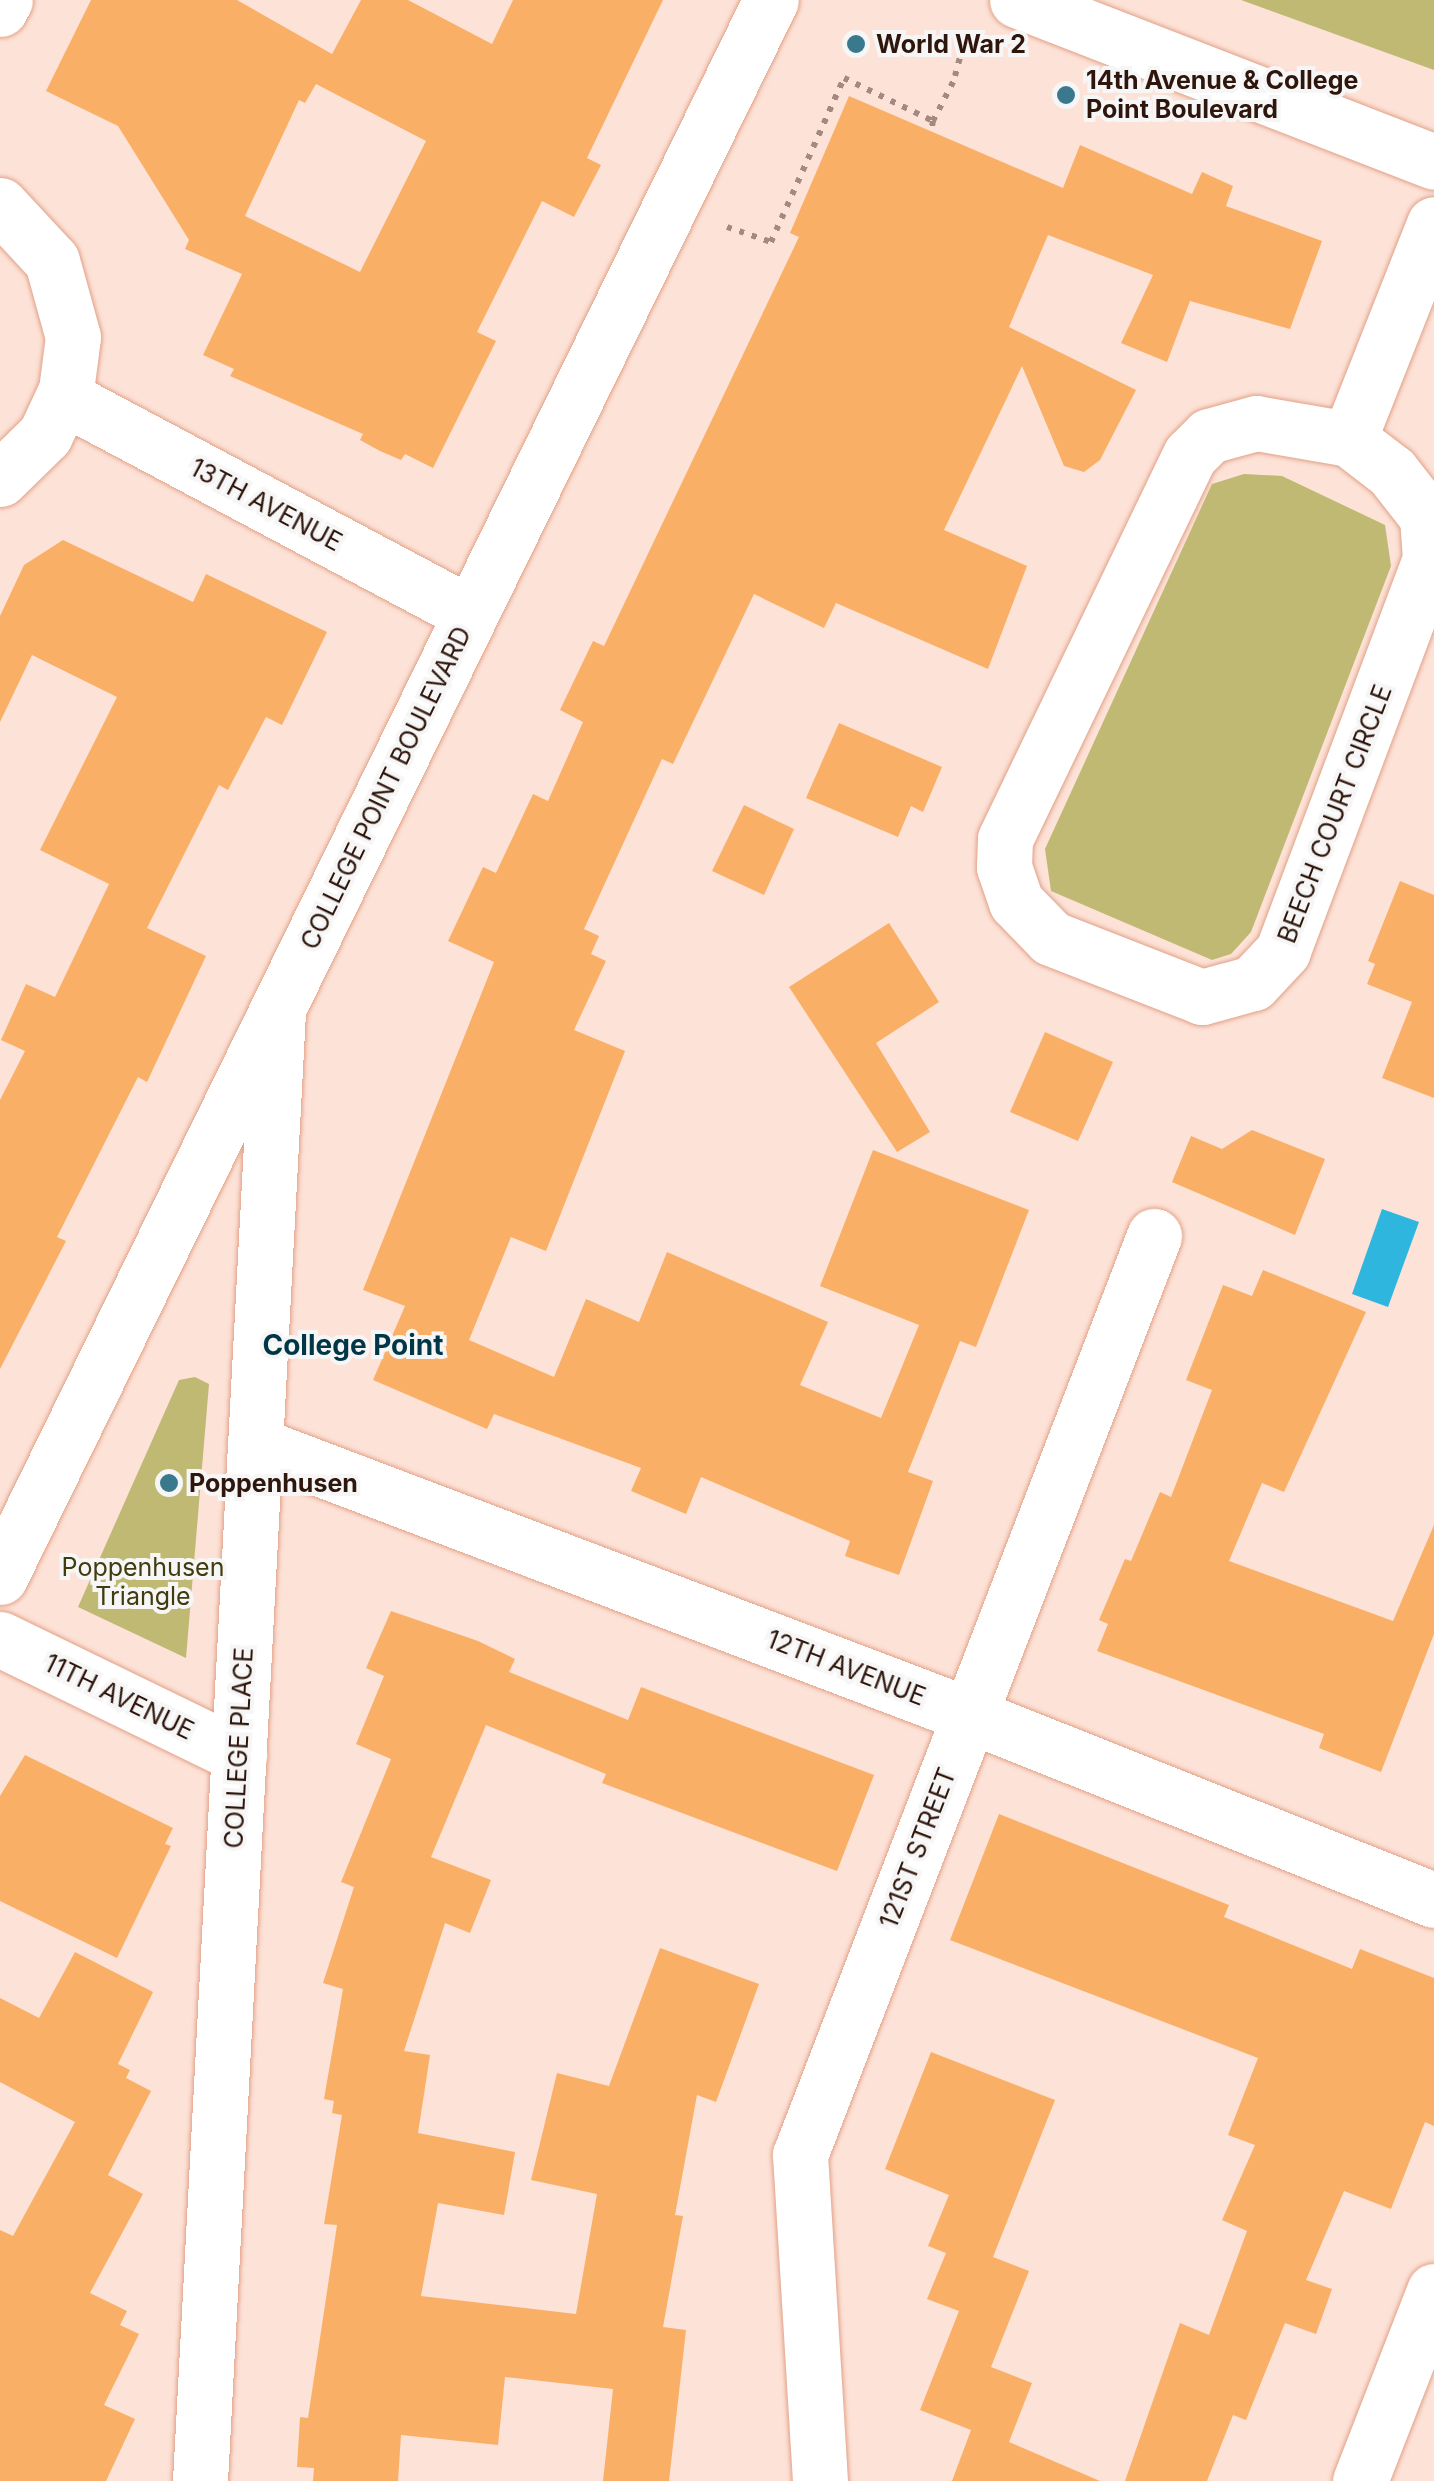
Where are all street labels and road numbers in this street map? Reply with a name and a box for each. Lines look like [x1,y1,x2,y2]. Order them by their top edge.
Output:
street label: 13TH AVENUE [185,452,347,558]
street label: COLLEGE POINT BOULEVARD [295,622,477,954]
street label: BEECH COURT CIRCLE [1272,681,1398,947]
street label: 12TH AVENUE [762,1624,930,1712]
street label: COLLEGE PLACE [219,1647,259,1849]
street label: 11TH AVENUE [39,1648,199,1746]
street label: 121ST STREET [874,1764,962,1932]

